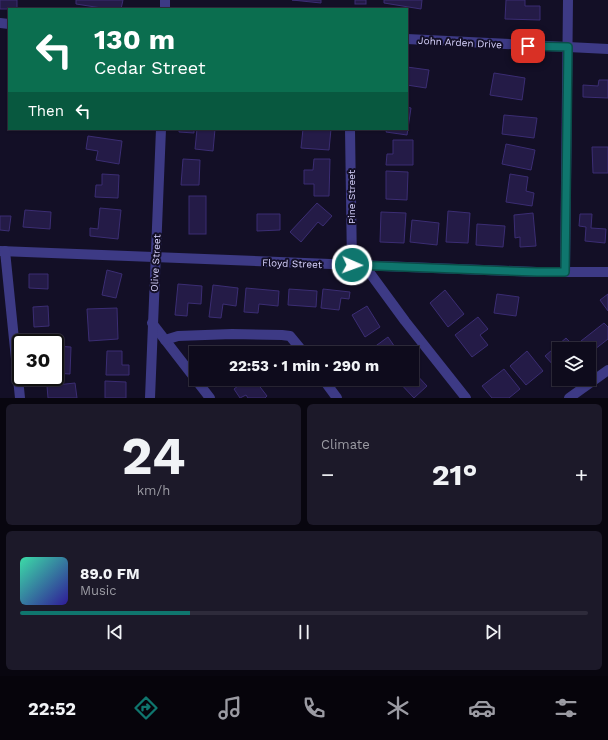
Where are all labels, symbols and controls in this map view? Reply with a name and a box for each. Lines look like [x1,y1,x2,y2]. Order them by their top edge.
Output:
text: 130 m [94,23,175,56]
icon: left [28,24,80,76]
pin [511,29,545,63]
street label: John Arden Drive [418,35,502,50]
icon: arrive [517,35,539,57]
text: Cedar Street [94,57,205,78]
icon: left [72,100,94,122]
text: Then [28,102,64,120]
street label: Pine Street [346,169,357,224]
street label: Olive Street [148,233,163,292]
position arrow [331,244,373,286]
street label: Floyd Street [262,257,323,270]
speed limit sign: 30 [12,334,64,386]
map controls [552,342,596,386]
button: layers [552,342,596,386]
text: 22:53 · 1 min · 290 m [229,357,379,375]
text: 24 [122,426,185,487]
text: Climate [321,437,370,452]
text: 21° [432,457,477,492]
text: − [321,462,334,487]
text: + [575,462,588,487]
text: km/h [137,483,170,498]
text: 89.0 FM [80,565,140,583]
text: Music [80,583,117,598]
icon: previous [104,621,126,643]
icon: pause [293,621,315,643]
icon: next [482,621,504,643]
icon: directions [132,694,160,722]
icon: music [216,694,244,722]
icon: phone [300,694,328,722]
icon: climate [384,694,412,722]
icon: car [468,694,496,722]
icon: filters [552,694,580,722]
text: 22:52 [28,698,76,719]

